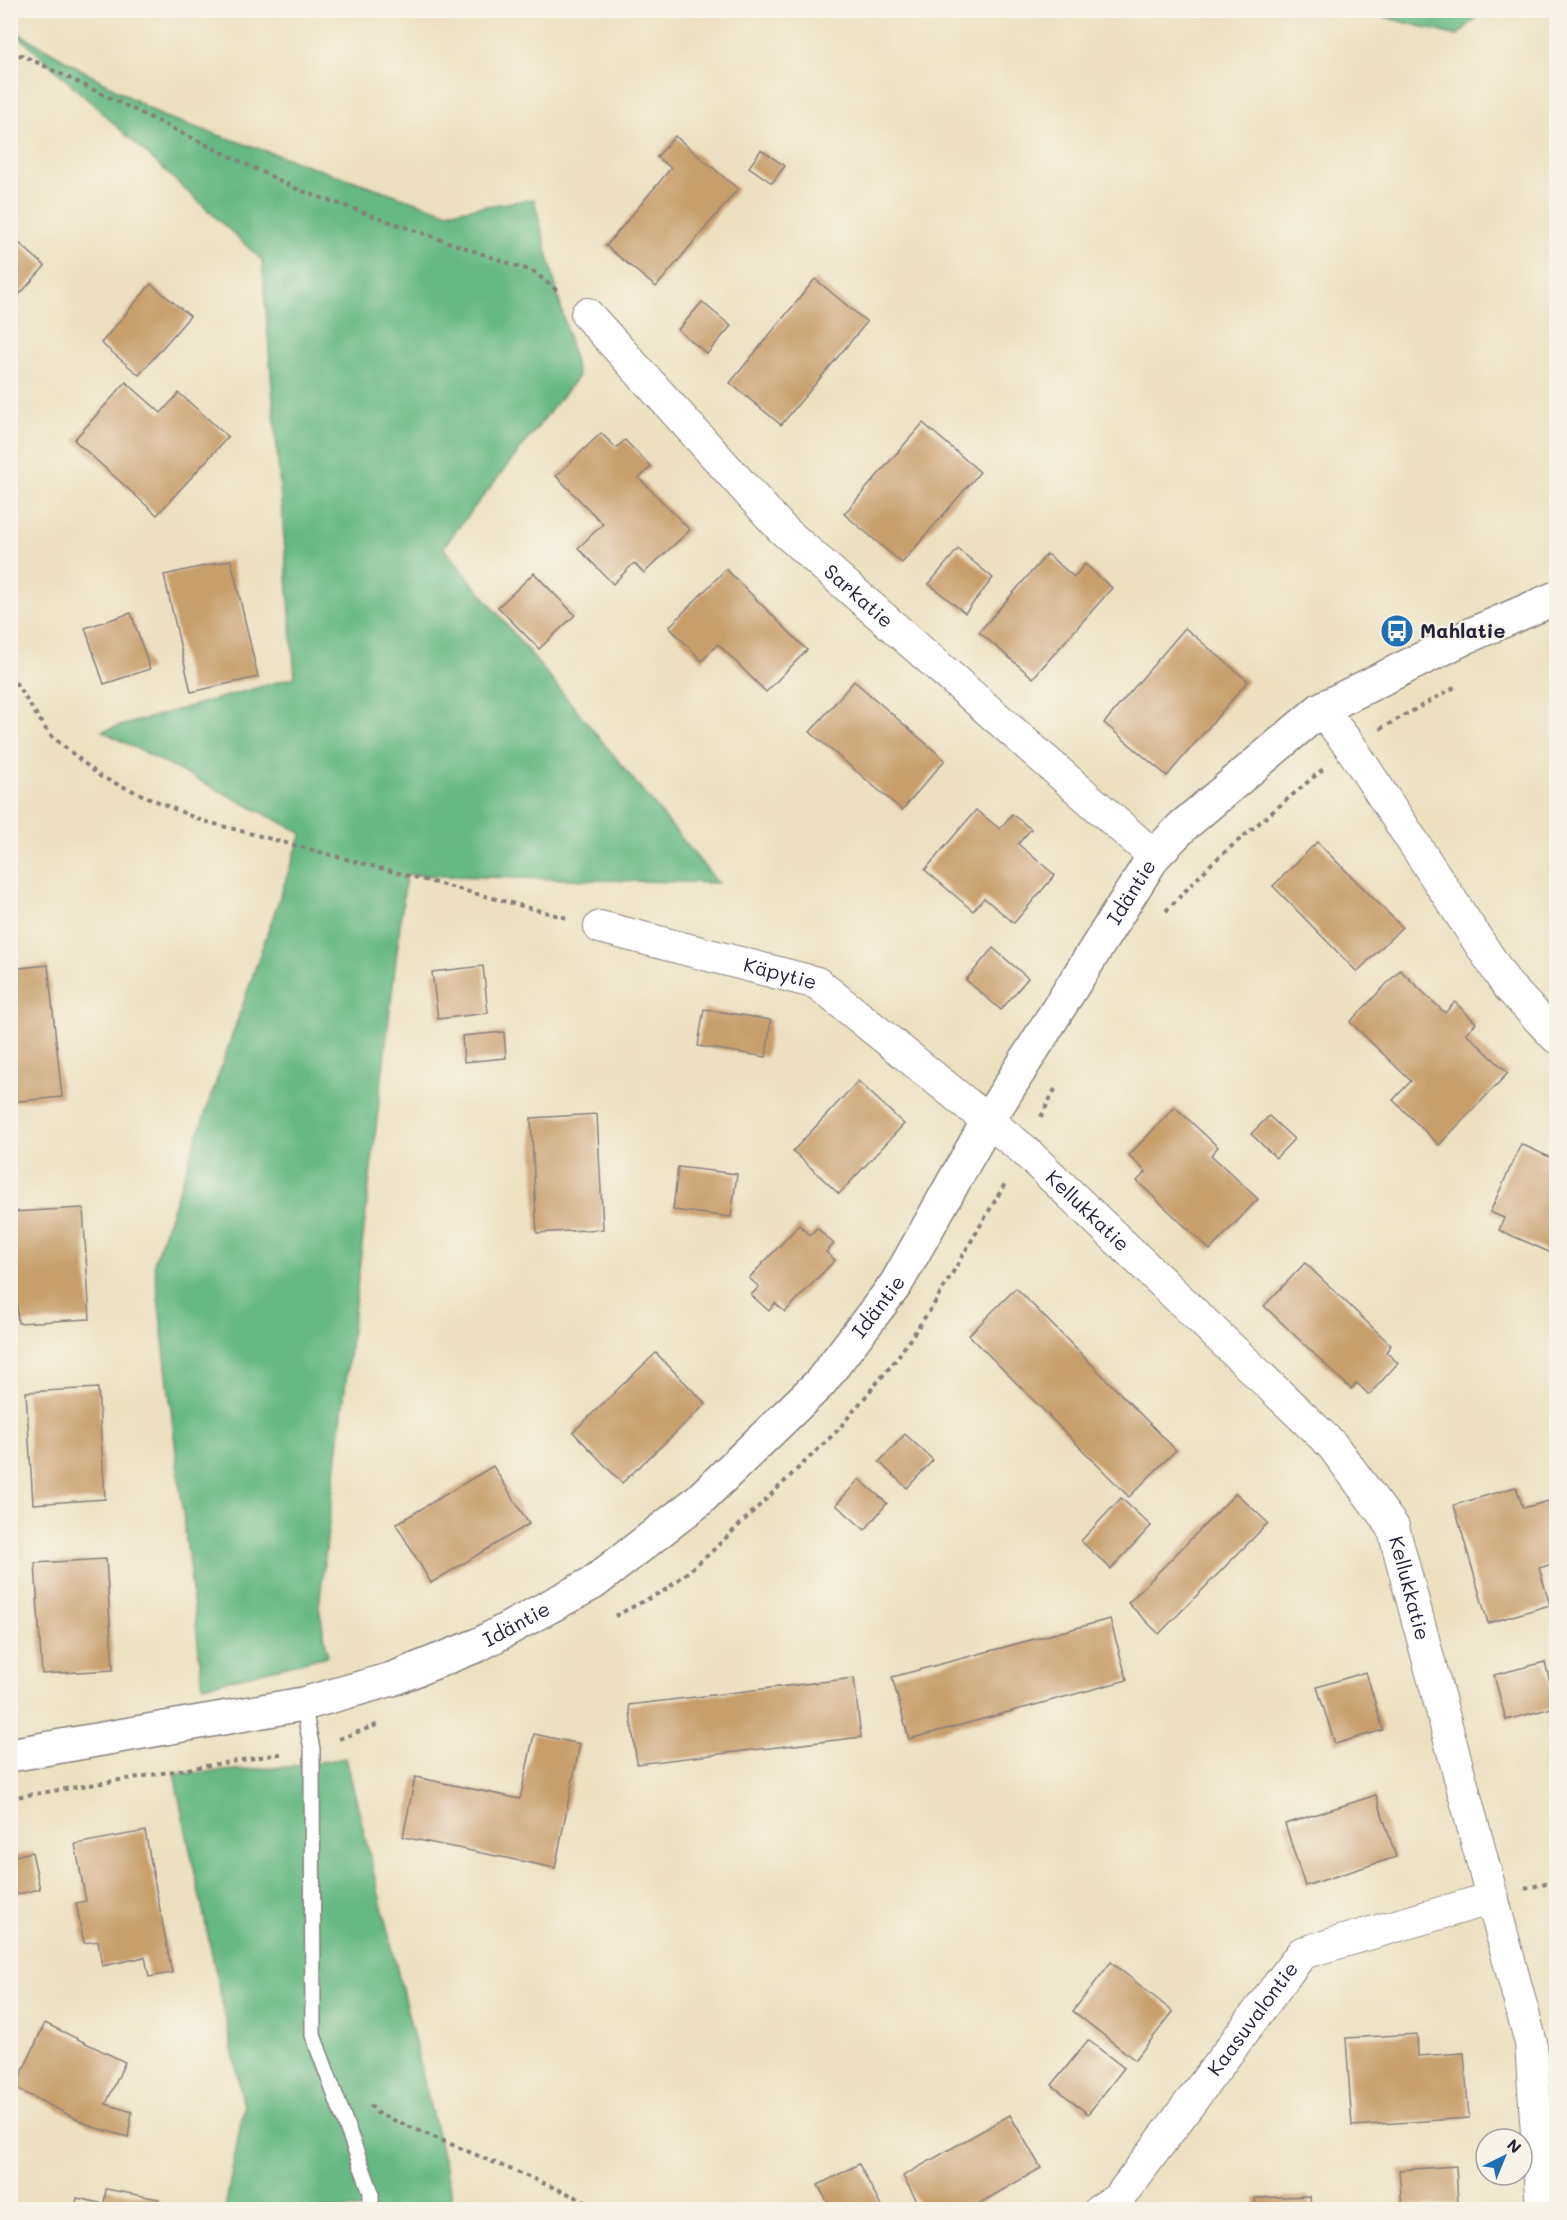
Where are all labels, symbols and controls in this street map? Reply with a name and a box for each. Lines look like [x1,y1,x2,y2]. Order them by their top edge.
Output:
street label: Sarkatie [819,558,899,633]
bus stop icon: Mahlatie [1379,613,1415,649]
place label: Mahlatie [1420,617,1505,643]
street label: Idäntie [1100,854,1161,929]
street label: Käpytie [741,951,820,994]
street label: Kellukkatie [1041,1164,1136,1256]
street label: Idäntie [845,1271,910,1343]
street label: Kellukkatie [1384,1533,1437,1643]
street label: Idäntie [478,1595,554,1652]
street label: Kaasuvalontie [1201,1956,1303,2081]
north arrow [1474,2127,1534,2187]
text: N [1503,2134,1526,2157]

